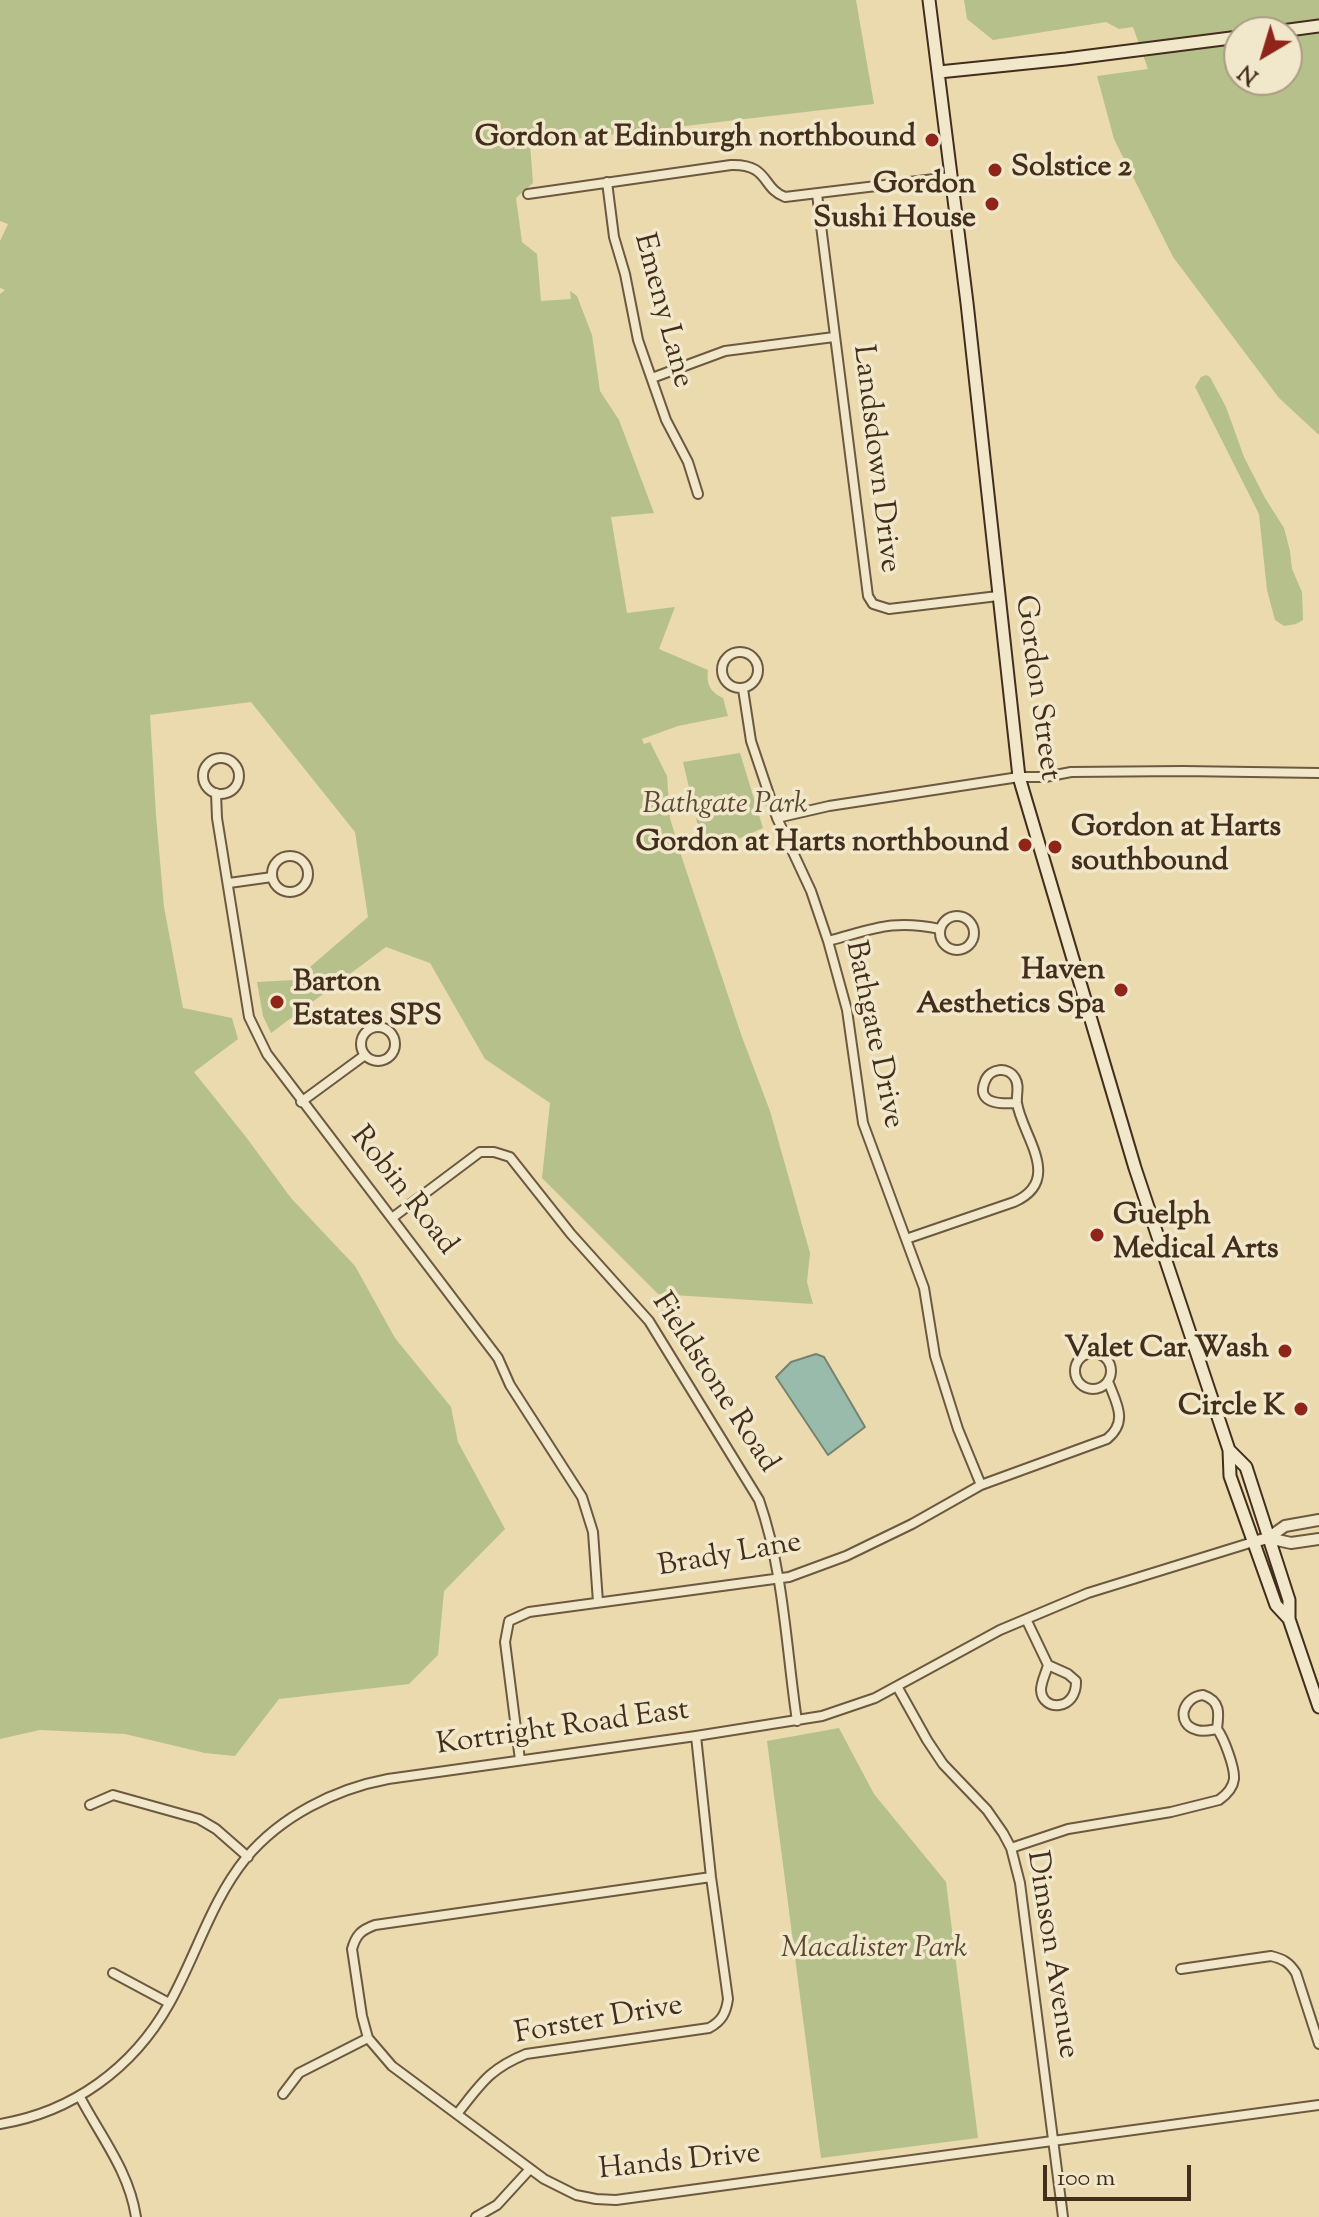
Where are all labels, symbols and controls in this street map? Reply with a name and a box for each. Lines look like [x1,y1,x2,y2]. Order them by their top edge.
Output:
north arrow [1223,16,1303,96]
text: N [1233,55,1266,91]
place label: Gordon at Edinburgh northbound [475,122,916,158]
marker: Gordon at Edinburgh northbound [923,131,941,149]
place label: Solstice 2 [1011,152,1132,188]
marker: Solstice 2 [986,161,1004,179]
place label: Gordon Sushi House [813,169,976,240]
marker: Gordon Sushi House [983,195,1001,213]
street label: Emeny Lane [623,230,699,392]
street label: Landsdown Drive [842,343,906,575]
street label: Gordon Street [1004,593,1066,783]
park label: Bathgate Park [642,789,808,825]
place label: Gordon at Harts southbound [1071,812,1281,882]
place label: Gordon at Harts northbound [635,827,1009,863]
marker: Gordon at Harts northbound [1016,836,1034,854]
marker: Gordon at Harts southbound [1046,838,1064,856]
street label: Bathgate Drive [835,938,909,1132]
place label: Haven Aesthetics Spa [916,955,1105,1026]
place label: Barton Estates SPS [293,967,442,1038]
marker: Haven Aesthetics Spa [1112,981,1130,999]
marker: Barton Estates SPS [268,993,286,1011]
street label: Robin Road [341,1121,463,1263]
place label: Guelph Medical Arts [1113,1200,1279,1270]
marker: Guelph Medical Arts [1088,1226,1106,1244]
street label: Fieldstone Road [642,1287,784,1481]
place label: Valet Car Wash [1065,1333,1269,1369]
marker: Valet Car Wash [1276,1342,1294,1360]
place label: Circle K [1178,1391,1285,1427]
marker: Circle K [1292,1400,1310,1418]
street label: Brady Lane [656,1527,804,1587]
street label: Kortright Road East [435,1694,691,1766]
street label: Dimson Avenue [1016,1849,1084,2061]
park label: Macalister Park [781,1933,967,1969]
street label: Forster Drive [512,1990,686,2054]
street label: Hands Drive [597,2138,763,2190]
scale bar [1047,2149,1195,2199]
text: 100 m [1057,2162,1115,2196]

